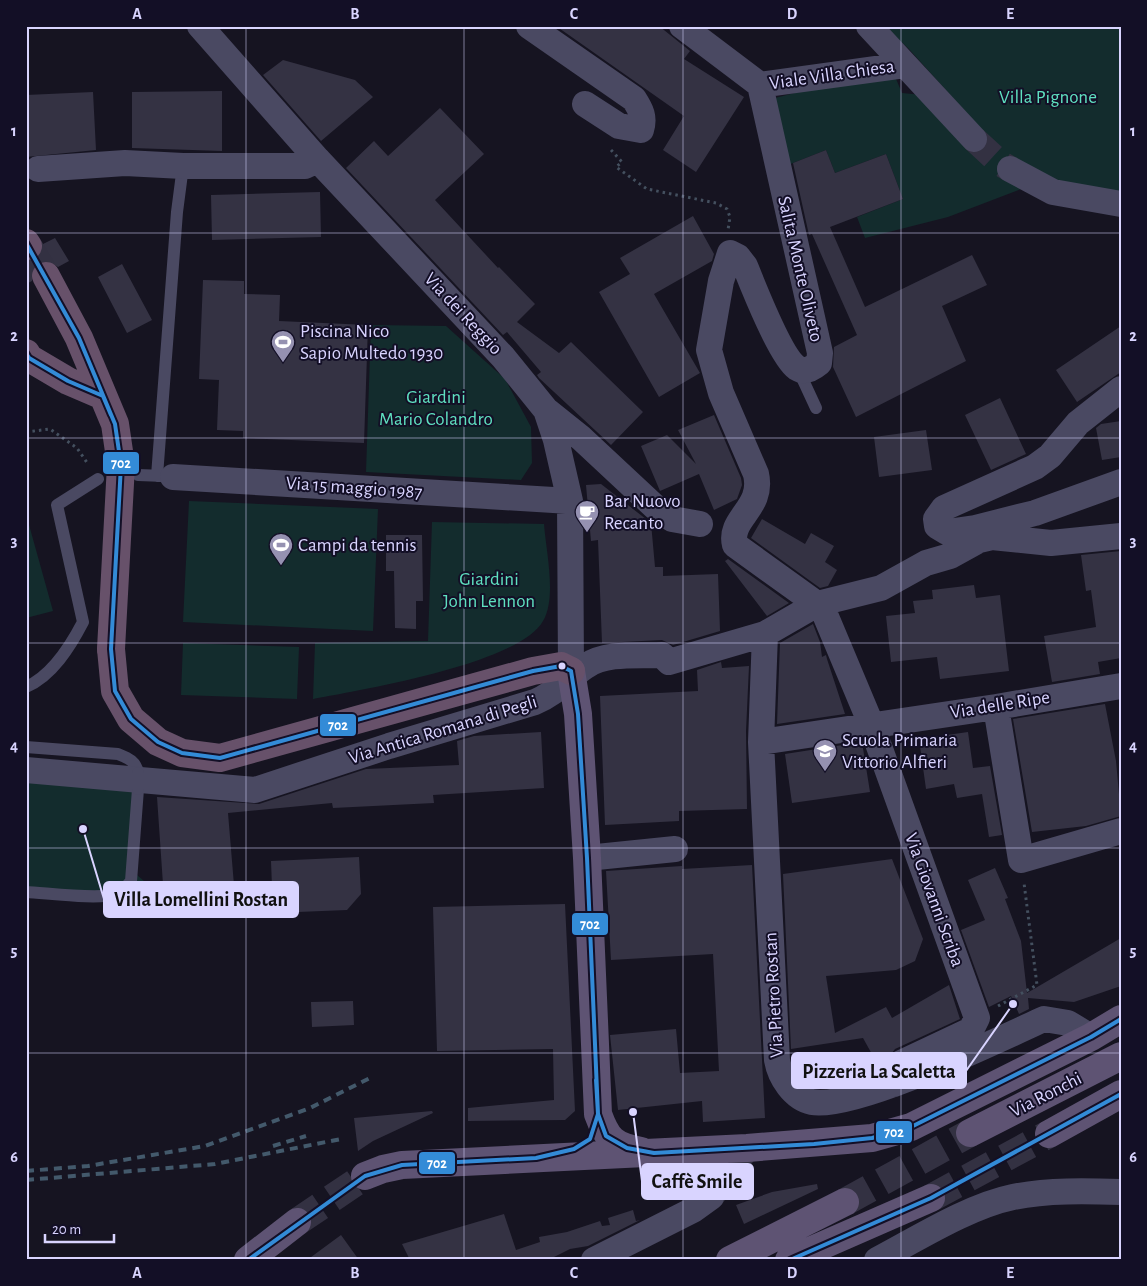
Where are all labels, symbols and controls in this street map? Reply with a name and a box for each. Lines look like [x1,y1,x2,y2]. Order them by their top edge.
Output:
text: A [132,6,142,22]
text: B [350,6,360,22]
text: C [570,6,579,22]
text: D [787,6,798,22]
text: E [1006,6,1014,22]
street label: Viale Villa Chiesa [768,57,896,93]
park label: Villa Pignone [999,88,1097,107]
text: 1 [11,123,17,139]
text: 1 [1130,123,1136,139]
street label: Salita Monte Oliveto [774,194,826,344]
street label: Via dei Reggio [420,269,506,359]
place label: Piscina Nico Sapio Multedo 1930 [300,322,443,363]
text: 2 [10,328,18,344]
text: 2 [1129,328,1137,344]
sports icon: Piscina Nico Sapio Multedo 1930 [270,329,296,363]
park label: Giardini Mario Colandro [379,388,493,429]
line badge: 702 [102,451,140,475]
text: 702 [111,457,131,471]
street label: Via 15 maggio 1987 [285,474,423,502]
place label: Bar Nuovo Recanto [604,492,681,533]
cafe icon: Bar Nuovo Recanto [574,499,600,533]
sports icon: Campi da tennis [268,532,294,566]
text: 3 [11,533,18,549]
text: 3 [1130,533,1137,549]
place label: Campi da tennis [298,536,416,555]
park label: Giardini John Lennon [443,570,535,611]
unlabelled marker [557,661,567,671]
street label: Via delle Ripe [949,688,1051,722]
street label: Via Antica Romana di Pegli [347,692,539,768]
line badge: 702 [319,713,357,737]
text: 702 [328,719,348,733]
place label: Scuola Primaria Vittorio Alfieri [842,731,957,772]
text: 4 [10,738,18,754]
school or university icon: Scuola Primaria Vittorio Alfieri [812,738,838,772]
text: 4 [1129,738,1137,754]
street label: Via Giovanni Scriba [901,831,967,970]
callout: Villa Lomellini Rostan [104,882,298,917]
text: Villa Lomellini Rostan [114,890,288,910]
line badge: 702 [571,912,609,936]
text: 702 [580,918,600,932]
street label: Via Pietro Rostan [761,932,787,1058]
text: 5 [11,943,18,959]
text: 5 [1130,943,1137,959]
callout: Pizzeria La Scaletta [792,1053,966,1088]
text: Pizzeria La Scaletta [802,1062,956,1082]
street label: Via Ronchi [1007,1069,1085,1121]
line badge: 702 [875,1120,913,1144]
text: 702 [884,1126,904,1140]
text: 6 [10,1149,18,1165]
text: 6 [1129,1149,1137,1165]
line badge: 702 [418,1151,456,1175]
text: 702 [427,1157,447,1171]
callout: Caffè Smile [642,1164,753,1199]
text: Caffè Smile [652,1172,742,1192]
scale bar [45,1211,114,1243]
text: 20 m [52,1222,81,1237]
text: A [132,1265,142,1281]
text: B [350,1265,360,1281]
text: C [570,1265,579,1281]
text: D [787,1265,798,1281]
text: E [1006,1265,1014,1281]

